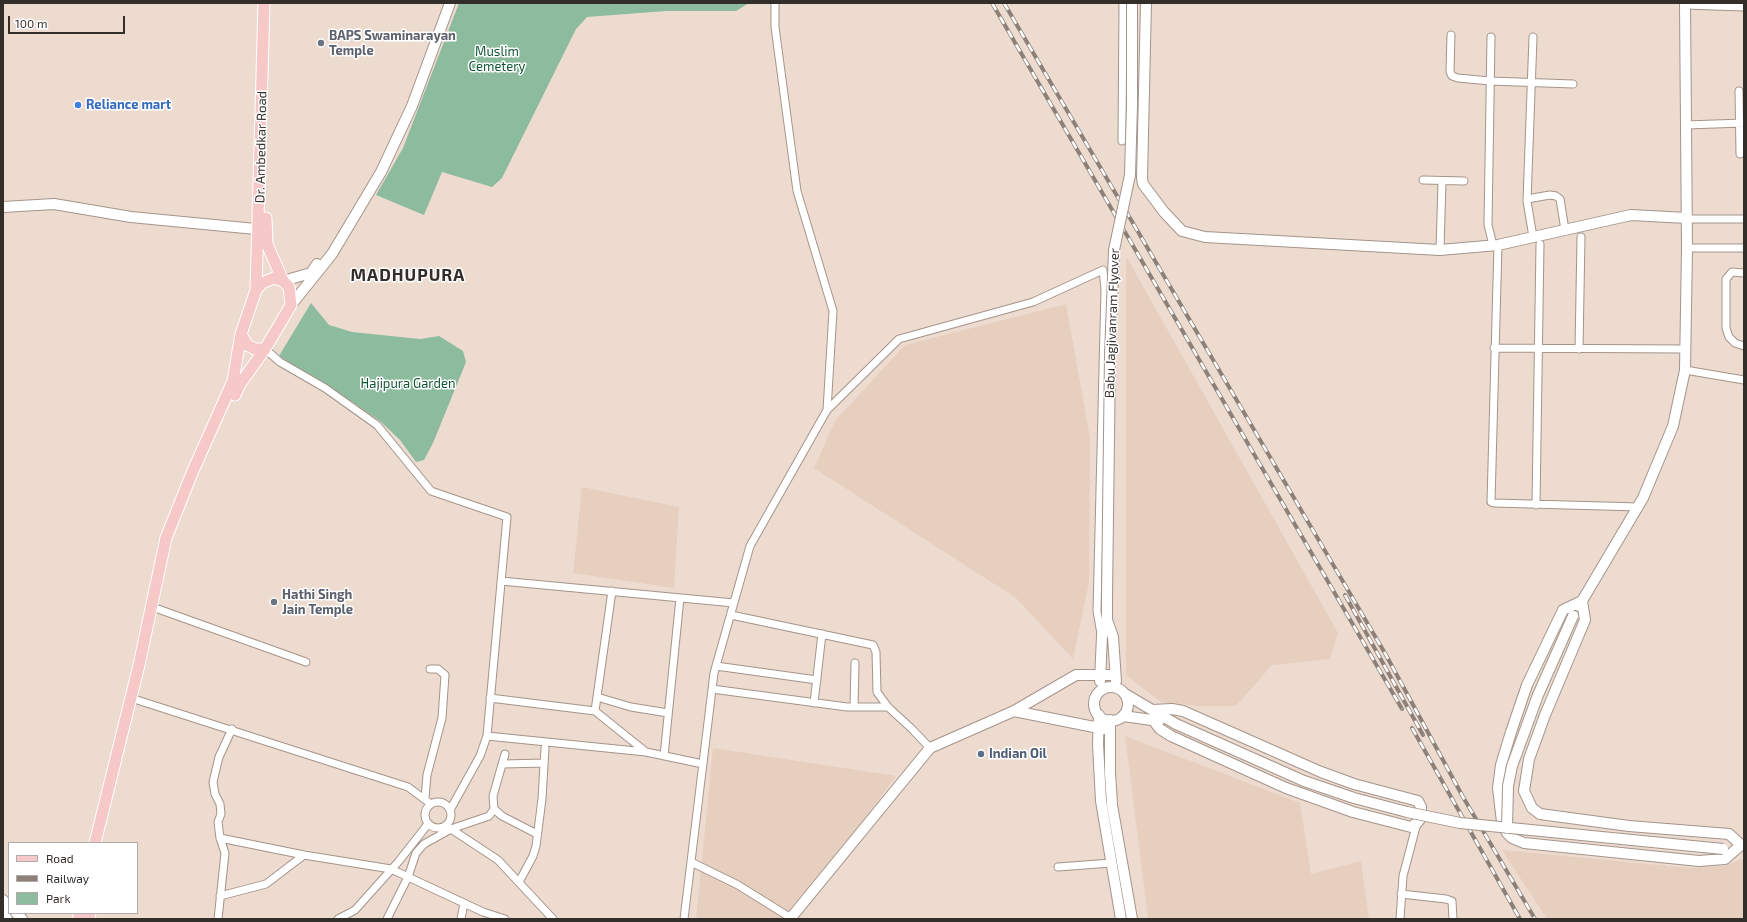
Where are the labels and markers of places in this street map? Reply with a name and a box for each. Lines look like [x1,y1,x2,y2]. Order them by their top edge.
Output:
place label: BAPS Swaminarayan Temple [329,28,456,59]
marker: BAPS Swaminarayan Temple [316,38,326,48]
place label: Reliance mart [86,97,171,113]
marker: Reliance mart [73,100,83,110]
place label: Hathi Singh Jain Temple [282,587,353,618]
marker: Hathi Singh Jain Temple [269,597,279,607]
place label: Indian Oil [989,746,1047,762]
marker: Indian Oil [976,749,986,759]

